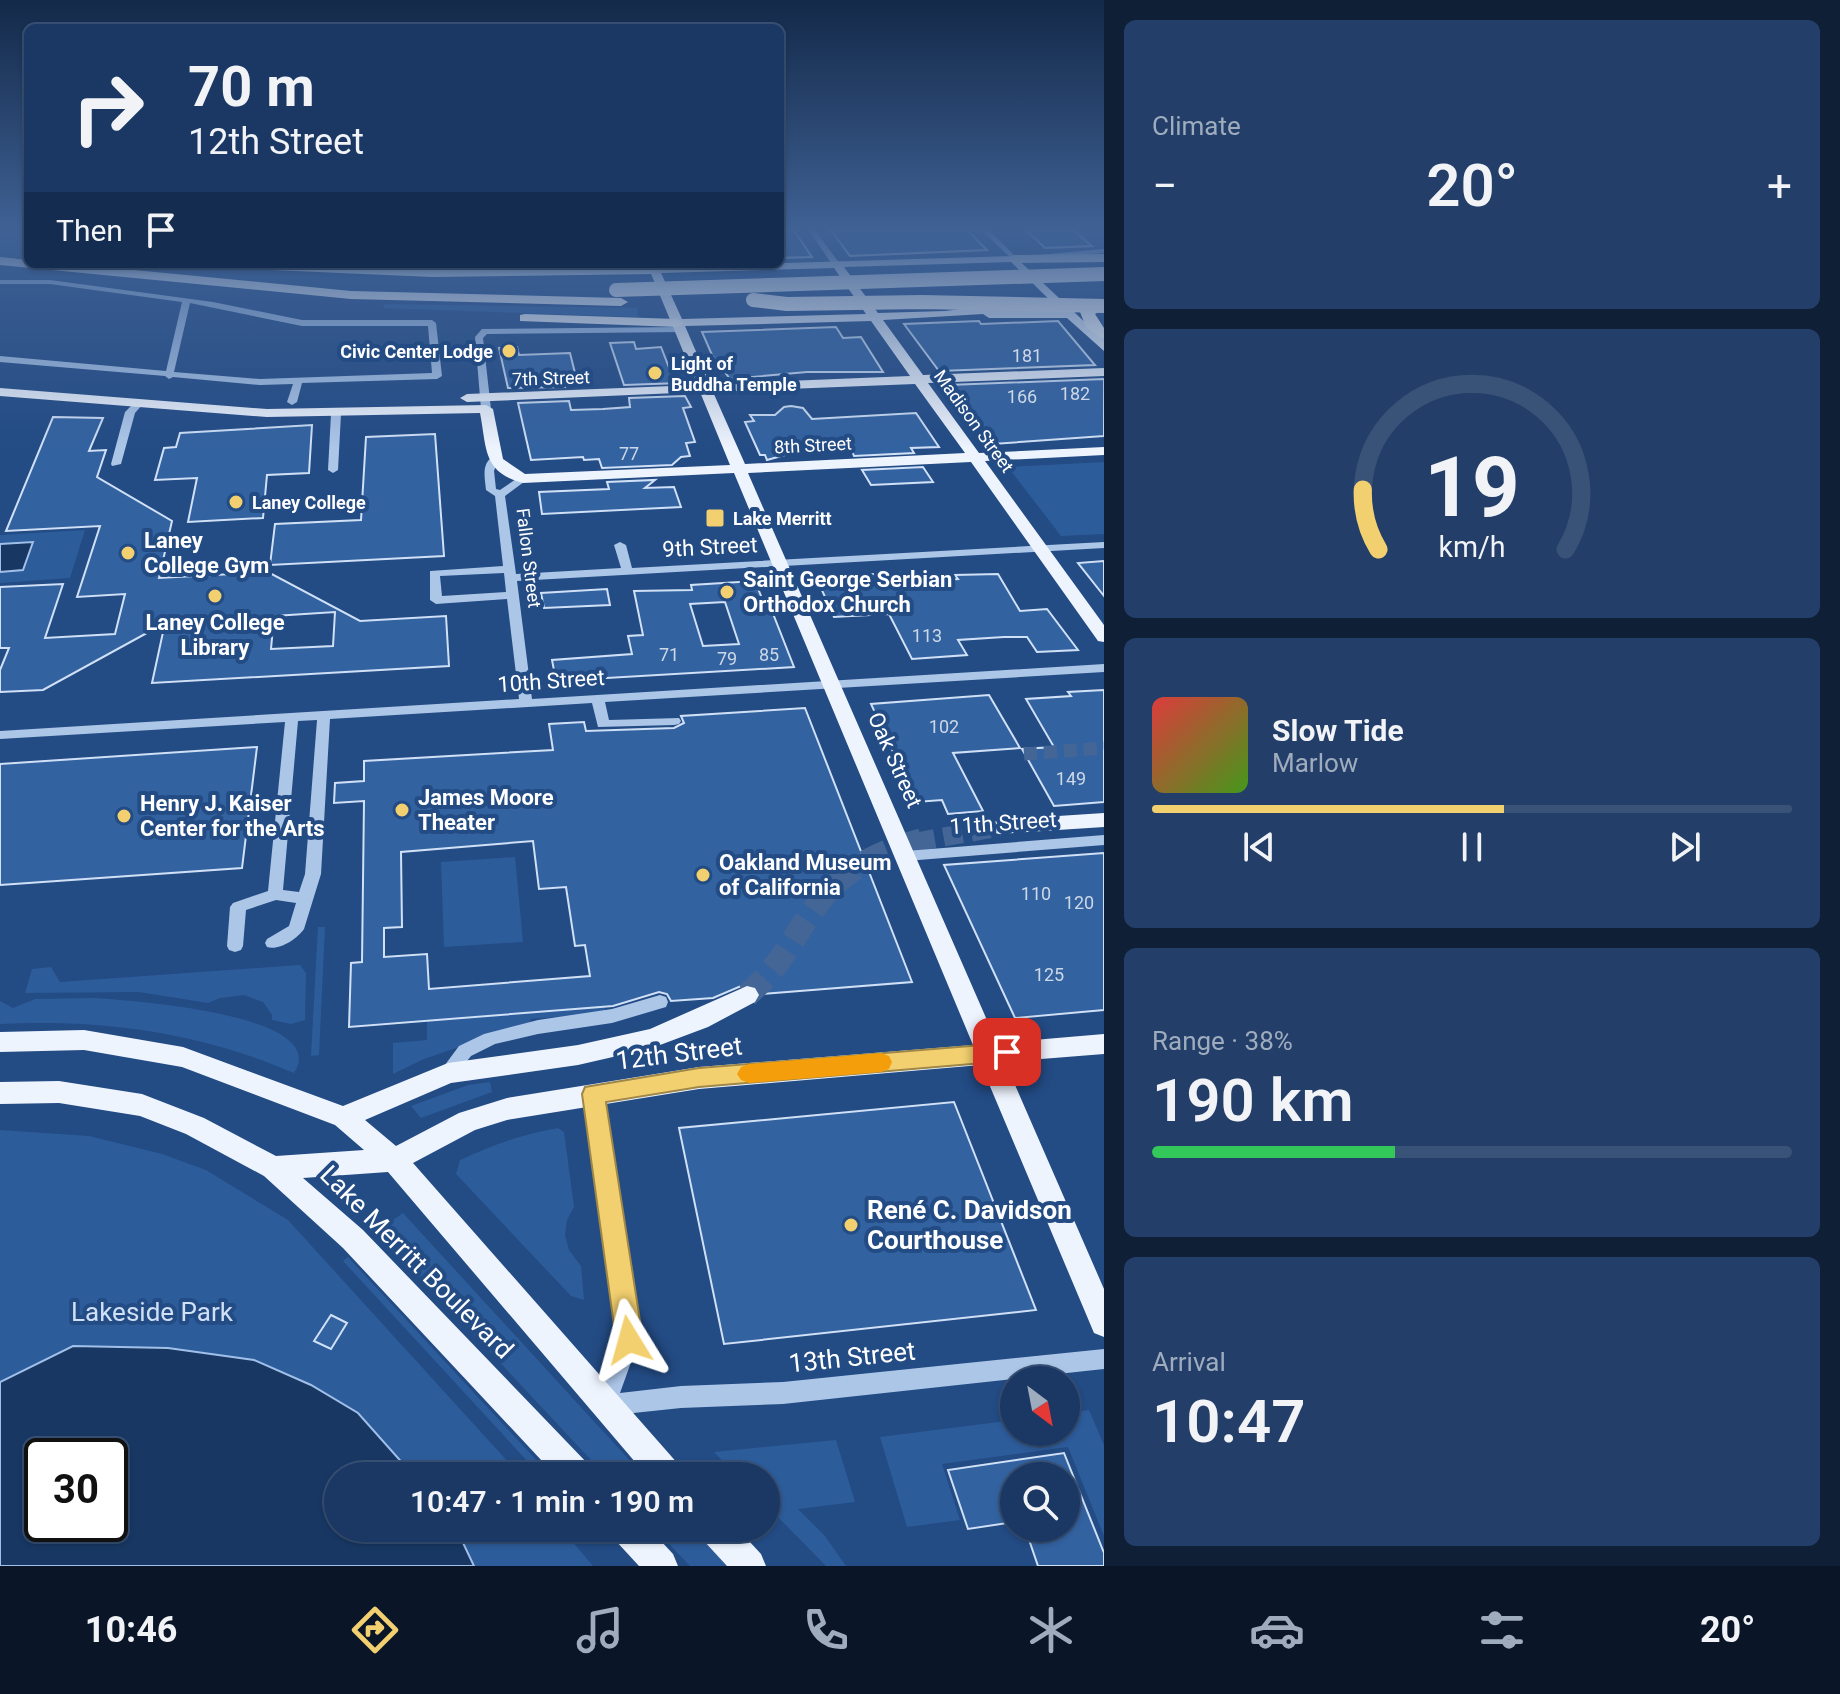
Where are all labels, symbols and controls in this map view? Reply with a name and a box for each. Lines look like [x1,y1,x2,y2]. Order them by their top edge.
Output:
text: 70 m [188,54,315,120]
icon: right [56,56,160,160]
text: Climate [1152,111,1241,141]
text: 12th Street [188,121,364,163]
text: 20° [1426,150,1518,221]
text: − [1152,160,1177,212]
text: + [1767,160,1792,212]
icon: arrive [139,208,183,252]
text: Then [56,213,123,248]
place label: Civic Center Lodge [340,341,493,362]
marker: Civic Center Lodge [500,342,518,360]
house number: 181 [1012,345,1042,366]
place label: Light of Buddha Temple [671,353,797,395]
marker: Light of Buddha Temple [646,364,664,382]
street label: 7th Street [512,366,590,390]
street label: Madison Street [930,366,1018,476]
house number: 182 [1060,383,1090,404]
house number: 166 [1007,386,1037,407]
street label: 8th Street [774,432,853,458]
text: 19 [1424,438,1520,535]
house number: 77 [619,443,639,464]
place label: Laney College [252,492,366,513]
marker: Laney College [227,493,245,511]
street label: Fallon Street [512,507,546,609]
marker: Lake Merritt [704,507,726,529]
place label: Lake Merritt [733,508,832,529]
place label: Laney College Gym [144,528,269,578]
text: km/h [1438,530,1506,564]
street label: 9th Street [662,532,758,562]
marker: Laney College Gym [119,544,137,562]
place label: Saint George Serbian Orthodox Church [743,567,952,617]
marker: Saint George Serbian Orthodox Church [718,583,736,601]
marker: Laney College Library [206,587,224,605]
place label: Laney College Library [145,610,285,660]
house number: 113 [912,625,942,646]
house number: 71 [659,644,679,665]
house number: 85 [759,644,779,665]
house number: 79 [717,648,737,669]
street label: 10th Street [496,665,606,697]
street label: Oak Street [863,708,927,812]
text: Slow Tide [1272,713,1404,748]
house number: 102 [929,716,959,737]
text: Marlow [1272,748,1358,778]
house number: 149 [1056,768,1086,789]
place label: James Moore Theater [418,785,554,835]
place label: Henry J. Kaiser Center for the Arts [140,791,325,841]
marker: James Moore Theater [393,801,411,819]
marker: Henry J. Kaiser Center for the Arts [115,807,133,825]
street label: 11th Street [948,807,1058,839]
icon: previous [1237,825,1281,869]
icon: pause [1450,825,1494,869]
icon: next [1663,825,1707,869]
place label: Oakland Museum of California [719,850,892,900]
marker: Oakland Museum of California [694,866,712,884]
house number: 110 [1021,883,1051,904]
house number: 120 [1064,892,1094,913]
house number: 125 [1034,964,1064,985]
pin [973,1018,1041,1086]
text: Range · 38% [1152,1026,1293,1056]
street label: 12th Street [614,1030,744,1076]
icon: arrive [985,1030,1029,1074]
text: 190 km [1152,1065,1354,1136]
street label: Lake Merritt Boulevard [314,1159,520,1365]
place label: René C. Davidson Courthouse [867,1195,1072,1255]
marker: René C. Davidson Courthouse [842,1216,860,1234]
park label: Lakeside Park [71,1297,234,1327]
position arrow [587,1298,671,1382]
street label: 13th Street [787,1335,917,1379]
text: Arrival [1152,1347,1226,1377]
north arrow [1000,1366,1080,1446]
map controls [1000,1366,1080,1542]
text: 10:47 [1152,1386,1305,1457]
speed limit sign: 30 [24,1438,128,1542]
button: search [1000,1462,1080,1542]
text: 10:47 · 1 min · 190 m [410,1484,694,1519]
icon: directions [347,1602,403,1658]
icon: music [572,1602,628,1658]
icon: phone [798,1602,854,1658]
icon: climate [1023,1602,1079,1658]
icon: car [1249,1602,1305,1658]
icon: filters [1474,1602,1530,1658]
text: 10:46 [85,1609,178,1651]
text: 20° [1700,1609,1755,1651]

